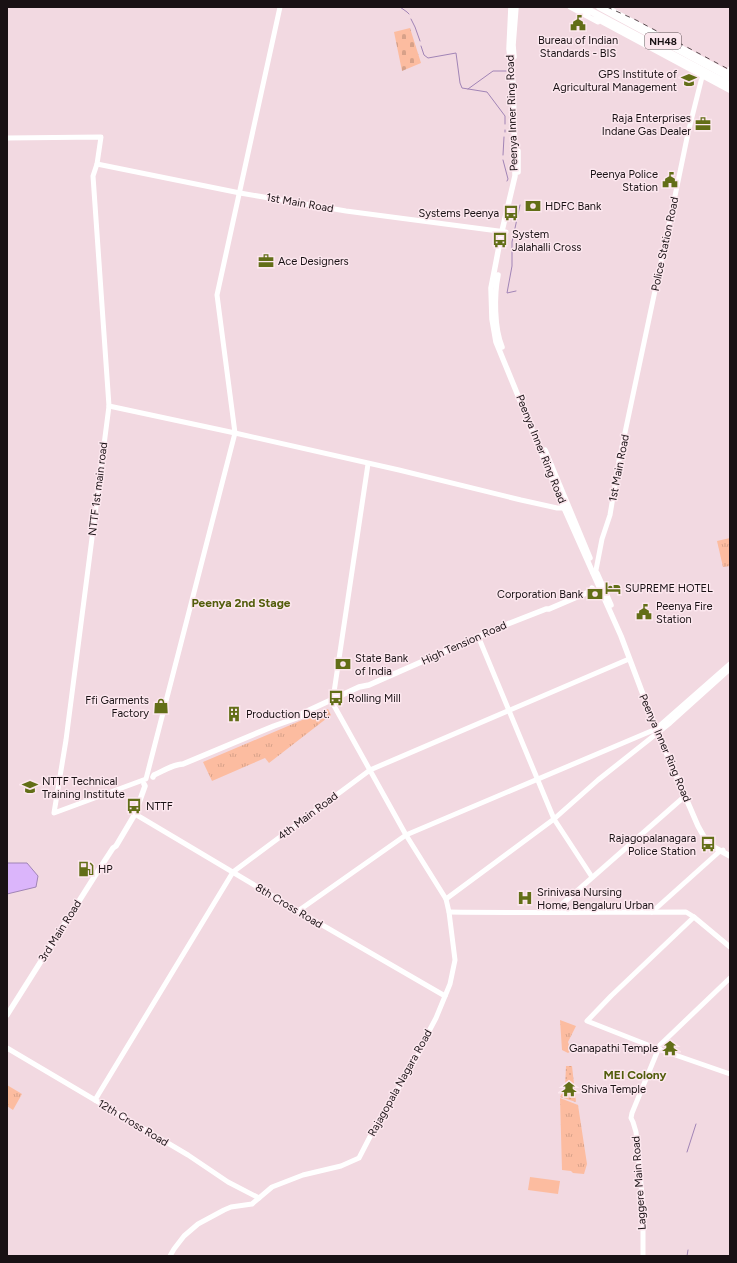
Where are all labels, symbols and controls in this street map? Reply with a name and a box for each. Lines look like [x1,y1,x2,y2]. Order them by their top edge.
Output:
public building icon: Bureau of Indian Standards - BIS [569,14,587,32]
road number: NH48 [645,33,681,49]
place label: Bureau of Indian Standards - BIS [538,34,618,60]
street label: Peenya Inner Ring Road [503,55,521,171]
place label: GPS Institute of Agricultural Management [553,68,678,94]
school or university icon: GPS Institute of Agricultural Management [680,71,698,89]
place label: Raja Enterprises Indane Gas Dealer [602,112,691,138]
office icon: Raja Enterprises Indane Gas Dealer [694,115,712,133]
place label: Peenya Police Station [590,168,658,194]
public building icon: Peenya Police Station [661,171,679,189]
street label: 1st Main Road [265,191,335,215]
street label: Police Station Road [649,196,681,292]
bank icon: HDFC Bank [524,197,542,215]
place label: HDFC Bank [545,200,602,213]
bus stop icon: Systems Peenya [502,204,520,222]
place label: Systems Peenya [418,207,499,220]
place label: System Jalahalli Cross [512,228,581,254]
bus stop icon: System Jalahalli Cross [491,231,509,249]
office icon: Ace Designers [257,252,275,270]
place label: Ace Designers [278,255,349,268]
street label: Peenya Inner Ring Road [513,393,569,505]
street label: 1st Main Road [606,433,632,503]
street label: NTTF 1st main road [86,441,110,537]
hotel icon: SUPREME HOTEL [604,579,622,597]
place label: SUPREME HOTEL [625,582,713,595]
bank icon: Corporation Bank [586,585,604,603]
place label: Corporation Bank [497,588,584,601]
district label: Peenya 2nd Stage [191,596,291,610]
place label: Peenya Fire Station [656,600,713,626]
public building icon: Peenya Fire Station [635,603,653,621]
street label: High Tension Road [419,618,509,668]
place label: State Bank of India [355,652,409,678]
bank icon: State Bank of India [334,655,352,673]
bus stop icon: Rolling Mill [327,689,345,707]
place label: Rolling Mill [348,692,401,705]
street label: Peenya Inner Ring Road [636,692,694,804]
place label: Ffi Garments Factory [85,694,149,720]
shop icon: Ffi Garments Factory [152,697,170,715]
building icon: Production Dept. [225,705,243,723]
place label: Production Dept. [246,708,329,721]
place label: NTTF Technical Training Institute [42,775,125,801]
school or university icon: NTTF Technical Training Institute [21,778,39,796]
street label: 4th Main Road [276,789,340,843]
bus stop icon: NTTF [125,797,143,815]
place label: NTTF [146,800,173,813]
place label: Rajagopalanagara Police Station [609,832,696,858]
bus stop icon: Rajagopalanagara Police Station [699,835,717,853]
fuel station icon: HP [77,860,95,878]
place label: HP [98,863,113,876]
street label: 8th Cross Road [253,881,325,931]
place label: Srinivasa Nursing Home, Bengaluru Urban [537,886,654,912]
hospital icon: Srinivasa Nursing Home, Bengaluru Urban [516,889,534,907]
street label: 3rd Main Road [36,898,84,964]
street label: Rajagopala Nagara Road [365,1027,435,1139]
temple icon: Ganapathi Temple [661,1039,679,1057]
place label: Ganapathi Temple [569,1042,658,1055]
district label: MEI Colony [604,1068,666,1082]
temple icon: Shiva Temple [560,1080,578,1098]
place label: Shiva Temple [581,1083,646,1096]
street label: 12th Cross Road [95,1097,171,1149]
street label: Laggere Main Road [629,1135,649,1231]

